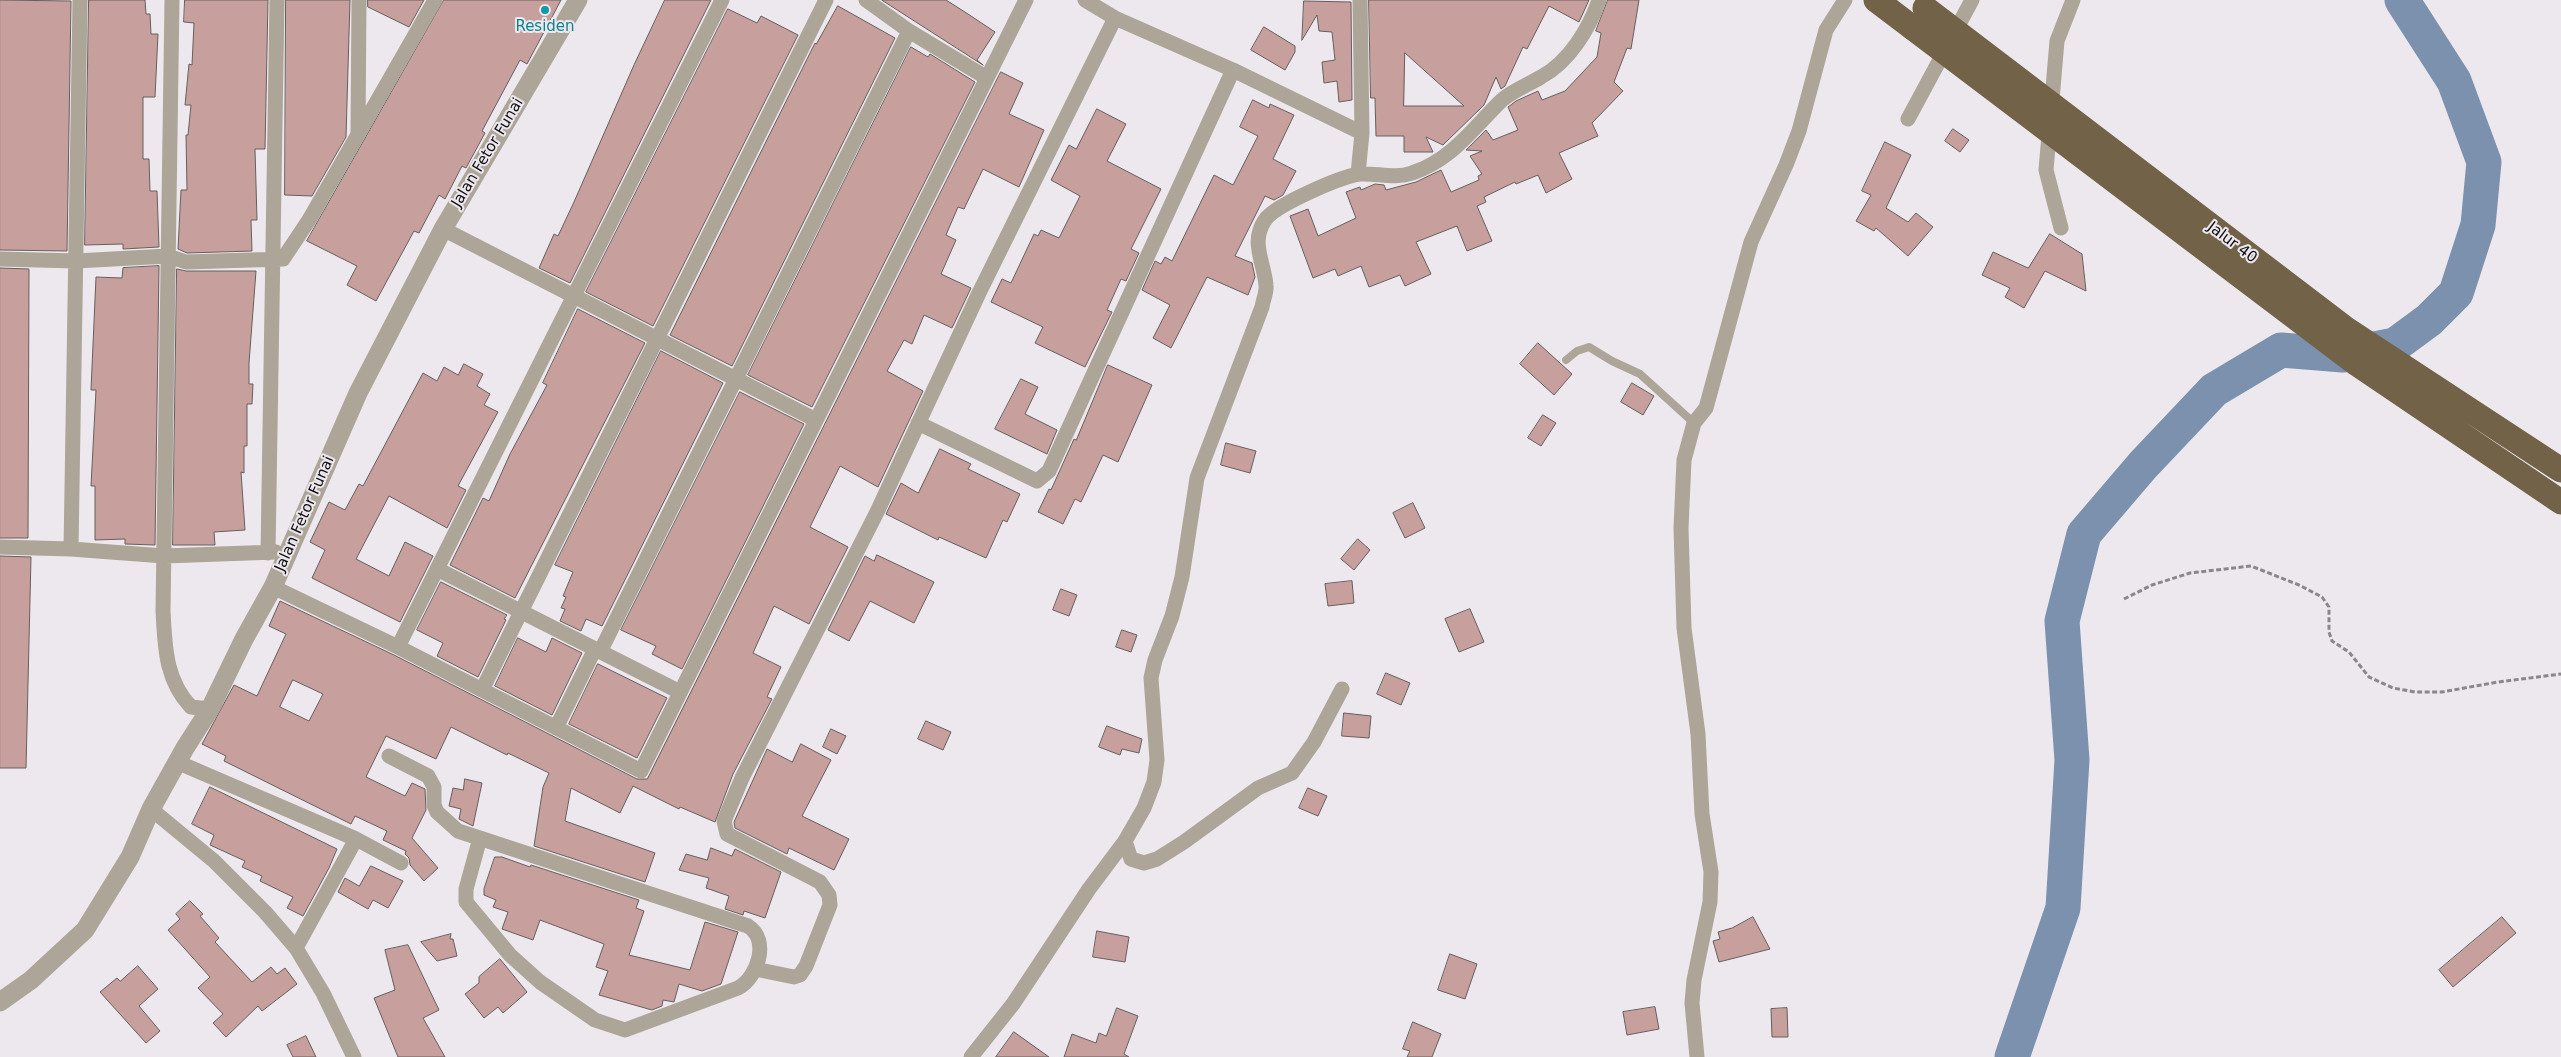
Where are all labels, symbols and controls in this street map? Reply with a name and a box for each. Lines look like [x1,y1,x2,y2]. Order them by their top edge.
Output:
marker: Residen [539,4,551,16]
place label: Residen [515,18,575,36]
street label: Jalan Fetor Funai [448,95,528,211]
street label: Jalur 40 [2204,219,2260,267]
street label: Jalan Fetor Funai [271,453,339,575]

